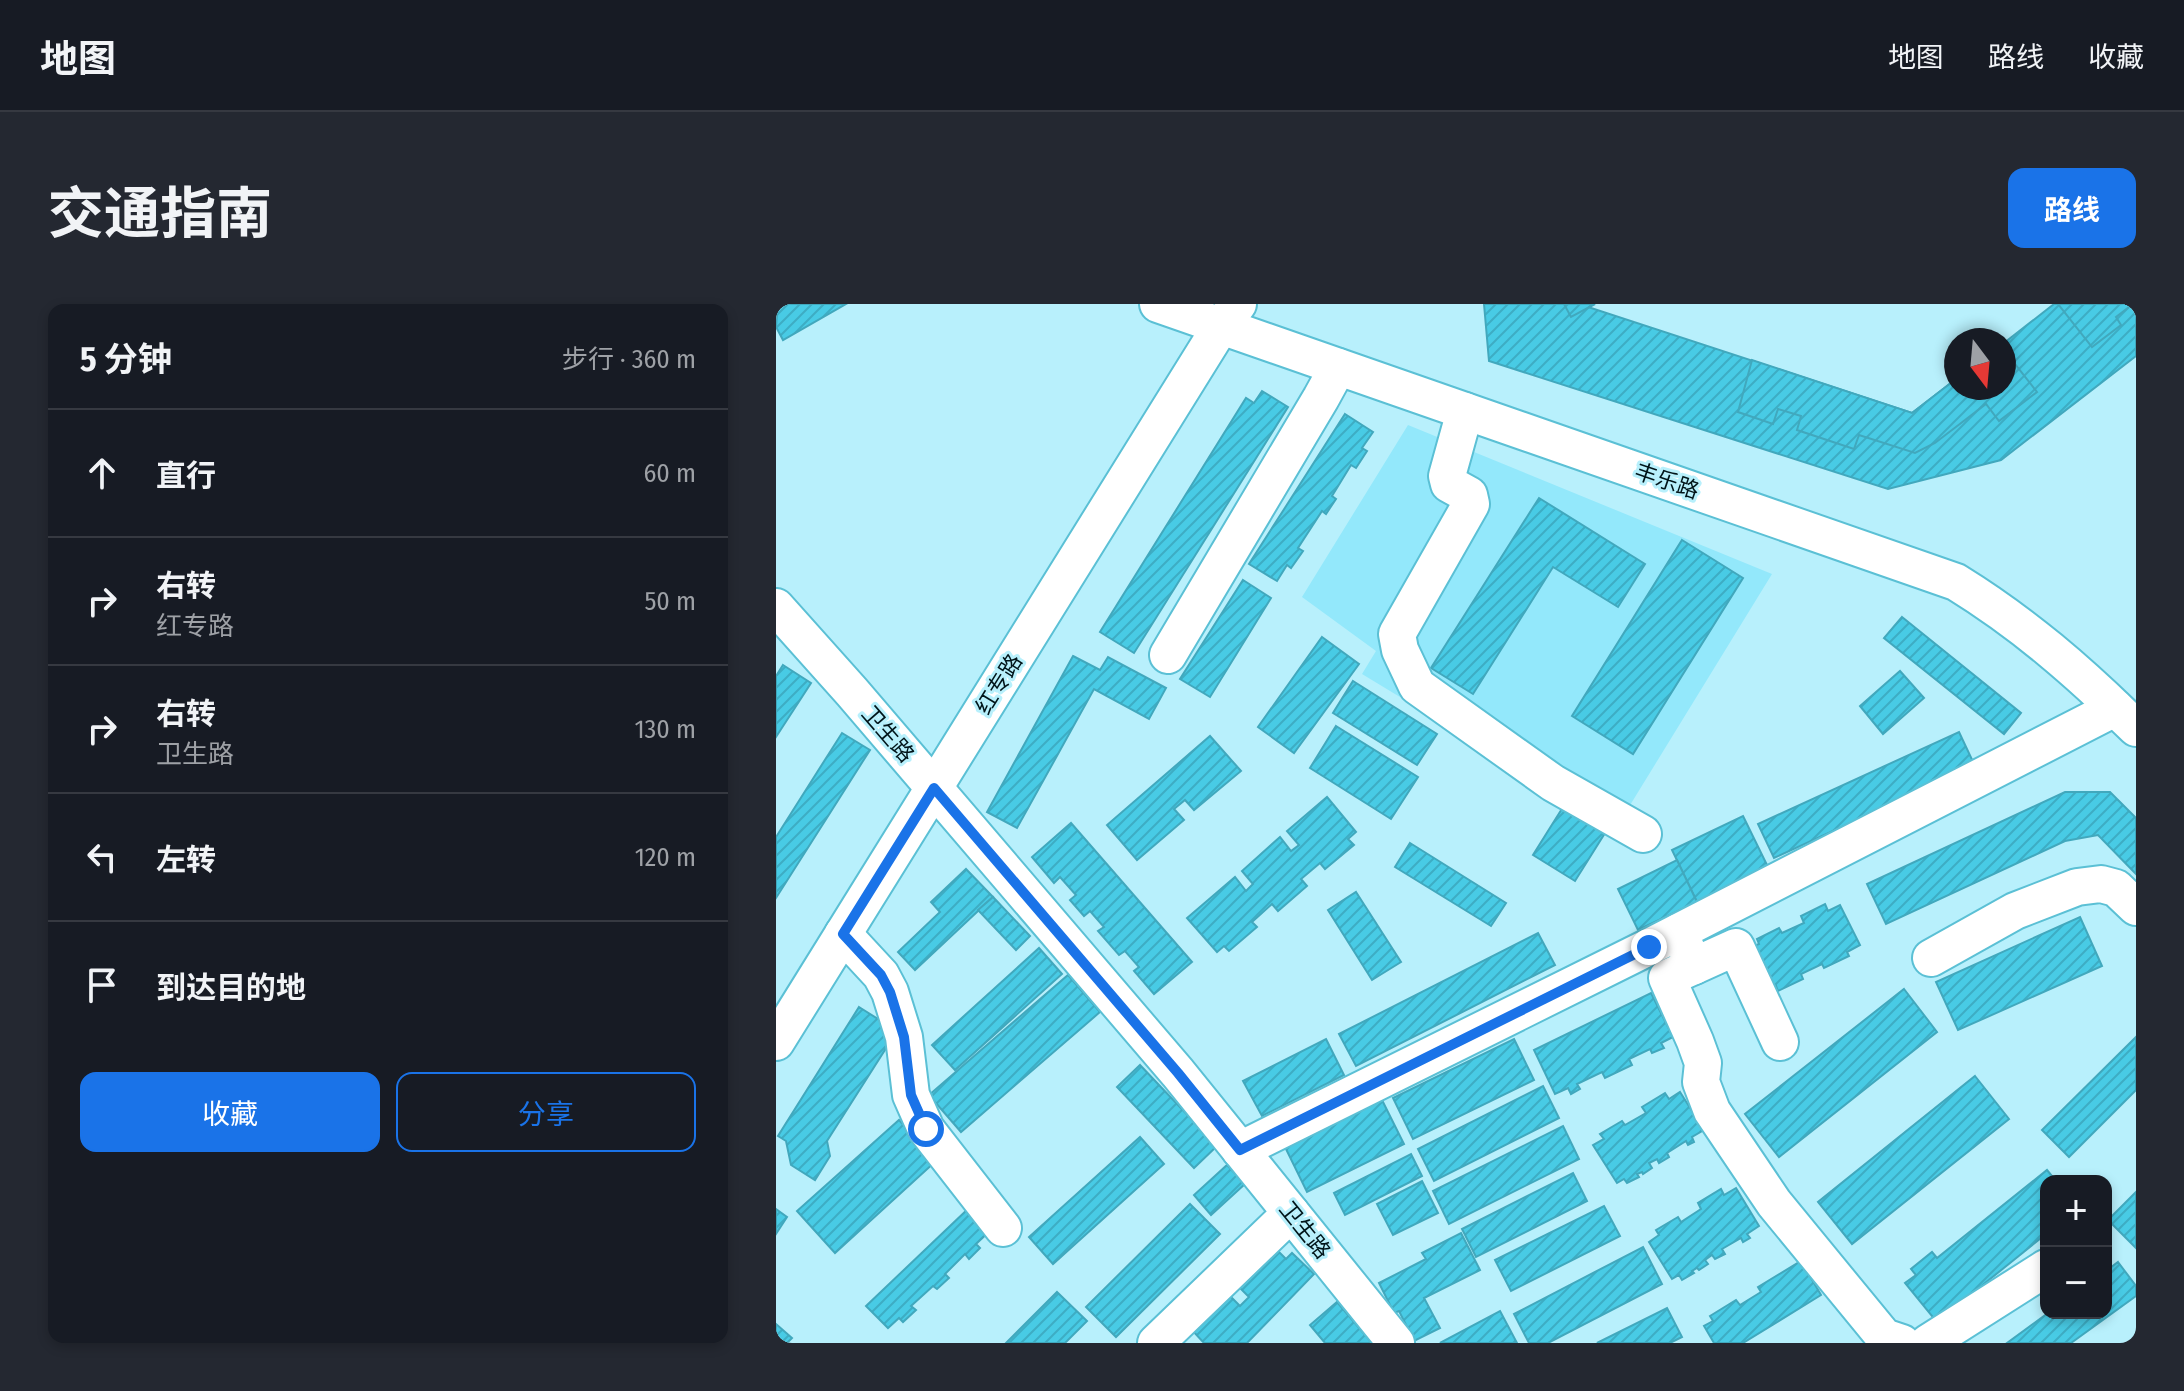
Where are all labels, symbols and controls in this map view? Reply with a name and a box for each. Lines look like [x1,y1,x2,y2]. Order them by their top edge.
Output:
text: 地图 [40,36,116,82]
text: 地图 [1888,41,1944,74]
text: 路线 [1988,41,2044,74]
text: 收藏 [2088,41,2144,74]
button: 路线 [2008,168,2136,248]
text: 交通指南 [48,181,272,248]
north arrow [1944,328,2016,400]
text: 5 分钟 [80,339,172,380]
text: 步行 · 360 m [562,344,696,375]
icon: ahead [80,451,124,495]
street label: 丰乐路 [1631,457,1703,505]
text: 直行 [156,458,216,494]
text: 60 m [643,458,696,489]
text: 右转 [156,568,216,604]
icon: right [80,579,124,623]
text: 50 m [644,586,696,617]
text: 红专路 [156,611,234,642]
street label: 红专路 [970,649,1028,719]
text: 右转 [156,696,216,732]
street label: 卫生路 [856,700,920,768]
icon: right [80,707,124,751]
text: 130 m [634,714,696,745]
text: 卫生路 [156,739,234,770]
icon: left [80,835,124,879]
text: 左转 [156,842,216,878]
text: 120 m [635,842,696,873]
route end [1631,929,1667,965]
icon: arrive [80,963,124,1007]
text: 到达目的地 [156,970,306,1006]
button: 收藏 [80,1072,380,1152]
button: 分享 [396,1072,696,1152]
route start [908,1111,944,1147]
map controls [2040,1175,2112,1319]
button: + [2040,1175,2112,1247]
street label: 卫生路 [1274,1196,1336,1264]
button: − [2040,1247,2112,1319]

